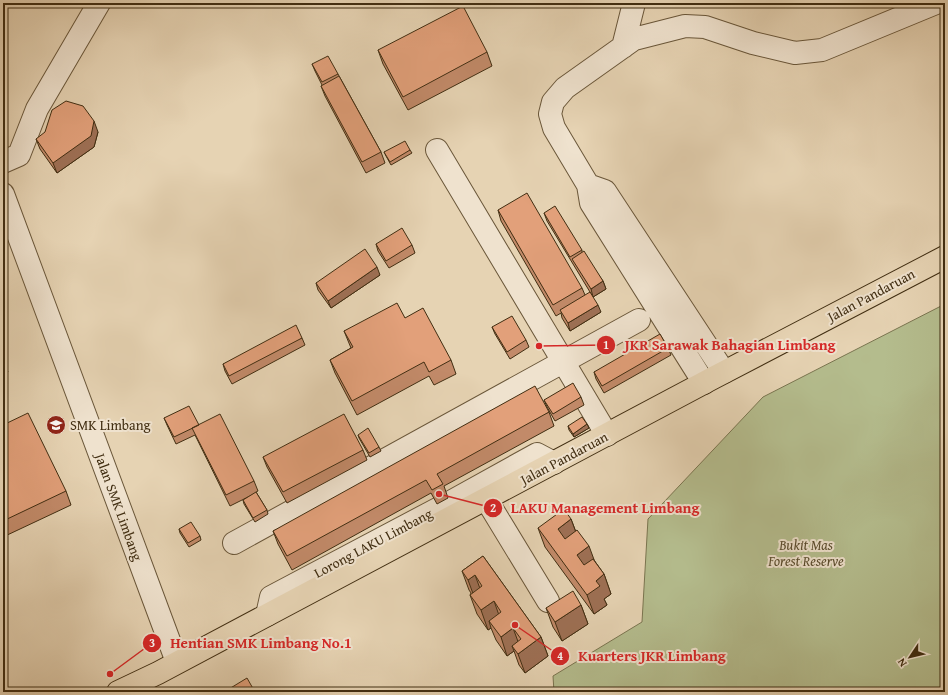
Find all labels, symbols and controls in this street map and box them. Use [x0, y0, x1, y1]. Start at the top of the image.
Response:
street label: Jalan Pandaruan [822, 263, 918, 327]
callout: JKR Sarawak Bahagian Limbang [596, 331, 843, 358]
text: JKR Sarawak Bahagian Limbang [621, 334, 836, 355]
text: 1 [603, 336, 609, 353]
school or university icon: SMK Limbang [45, 414, 67, 436]
place label: SMK Limbang [70, 415, 151, 435]
street label: Jalan Pandaruan [515, 426, 611, 490]
street label: Jalan SMK Limbang [90, 449, 148, 564]
callout: LAKU Management Limbang [483, 494, 707, 521]
text: LAKU Management Limbang [511, 497, 699, 518]
text: 2 [490, 499, 496, 516]
street label: Lorong LAKU Limbang [310, 503, 436, 583]
park label: Bukit Mas Forest Reserve [767, 535, 844, 571]
callout: Hentian SMK Limbang No.1 [142, 629, 360, 656]
text: Hentian SMK Limbang No.1 [170, 632, 352, 653]
text: 3 [149, 634, 155, 651]
north arrow [890, 637, 930, 677]
callout: Kuarters JKR Limbang [550, 643, 734, 670]
text: Kuarters JKR Limbang [578, 645, 726, 666]
text: 4 [557, 647, 563, 664]
text: N [893, 655, 910, 670]

